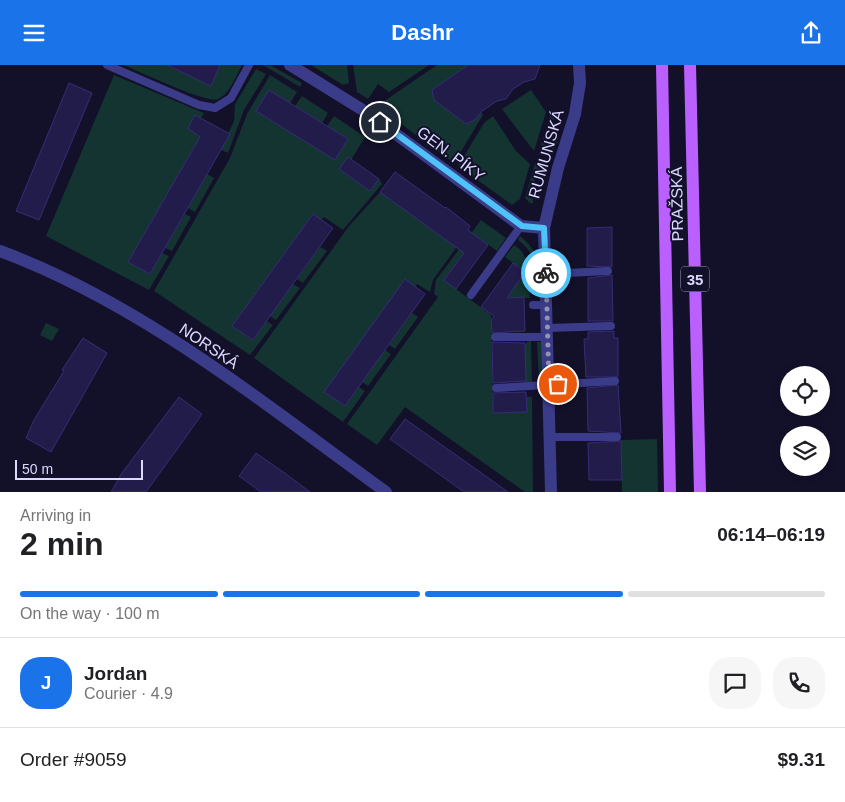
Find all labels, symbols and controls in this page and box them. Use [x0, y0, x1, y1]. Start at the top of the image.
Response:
icon: menu [20, 19, 48, 47]
icon: share [797, 19, 825, 47]
text: Dashr [391, 20, 454, 45]
pin [359, 101, 401, 143]
street label: RUMUNSKÁ [524, 107, 567, 200]
icon: home [366, 108, 394, 136]
street label: GEN. PÍKY [414, 122, 489, 185]
street label: PRAŽSKÁ [667, 166, 686, 242]
courier [521, 248, 571, 298]
icon: bike [532, 259, 560, 287]
road number: 35 [681, 267, 709, 291]
street label: NORSKÁ [176, 319, 243, 372]
pin [537, 363, 579, 405]
map controls [780, 366, 830, 476]
button: locate [780, 366, 830, 416]
icon: bag [544, 370, 572, 398]
button: layers [780, 426, 830, 476]
scale bar [15, 457, 142, 480]
text: 50 m [22, 461, 53, 477]
text: Arriving in [20, 507, 91, 524]
text: 06:14–06:19 [717, 524, 825, 545]
text: 2 min [20, 526, 104, 562]
text: On the way · 100 m [20, 605, 160, 622]
button: chat [709, 657, 761, 709]
button: phone [773, 657, 825, 709]
text: Jordan [84, 663, 147, 684]
text: J [41, 672, 51, 693]
text: Courier · 4.9 [84, 685, 173, 702]
text: Order #9059 [20, 749, 127, 770]
text: $9.31 [777, 749, 825, 770]

